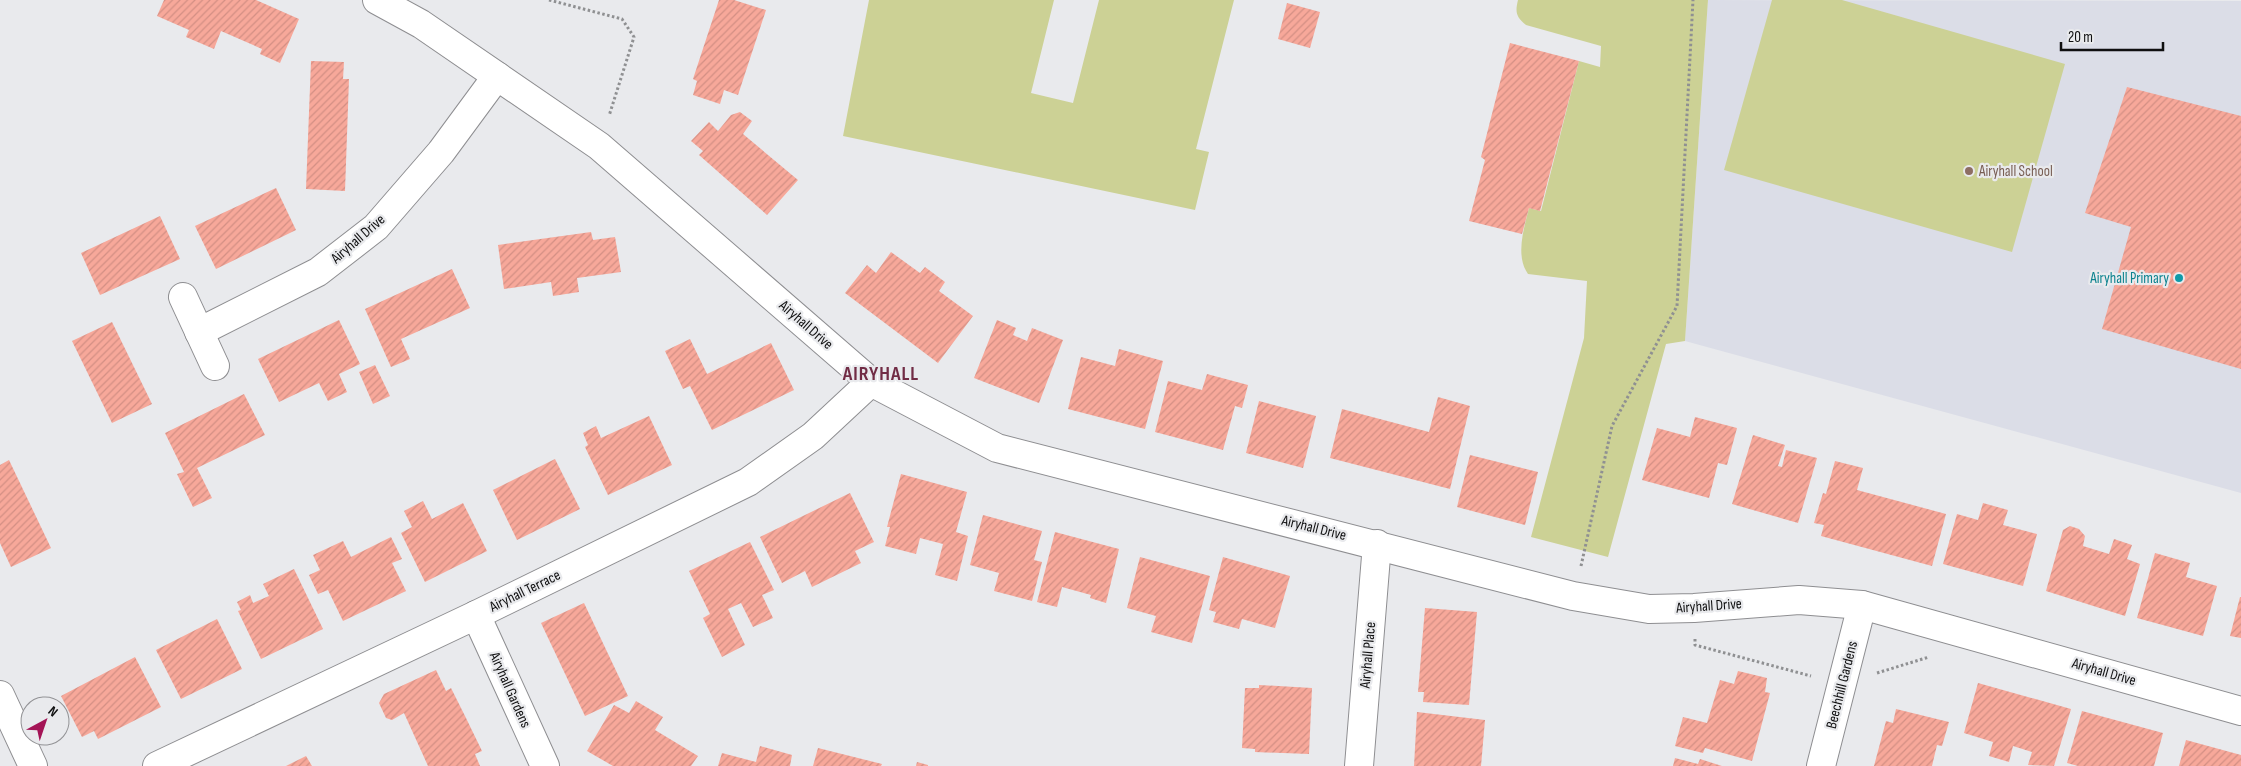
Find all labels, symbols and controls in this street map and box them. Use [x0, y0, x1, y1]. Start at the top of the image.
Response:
scale bar [2061, 20, 2164, 52]
text: 20 m [2068, 28, 2093, 47]
place label: Airyhall School [1978, 162, 2053, 181]
marker: Airyhall School [1963, 165, 1975, 177]
street label: Airyhall Drive [326, 210, 389, 268]
place label: Airyhall Primary [2089, 269, 2169, 288]
marker: Airyhall Primary [2173, 272, 2185, 284]
street label: Airyhall Drive [774, 296, 837, 354]
district label: AIRYHALL [842, 362, 919, 386]
street label: Airyhall Drive [1279, 511, 1348, 545]
street label: Airyhall Terrace [485, 566, 564, 617]
street label: Airyhall Drive [1675, 594, 1742, 618]
street label: Airyhall Place [1356, 621, 1380, 690]
street label: Beechhill Gardens [1822, 639, 1862, 731]
street label: Airyhall Gardens [484, 648, 535, 731]
street label: Airyhall Drive [2069, 654, 2138, 690]
north arrow [20, 696, 70, 746]
text: N [45, 703, 61, 720]

